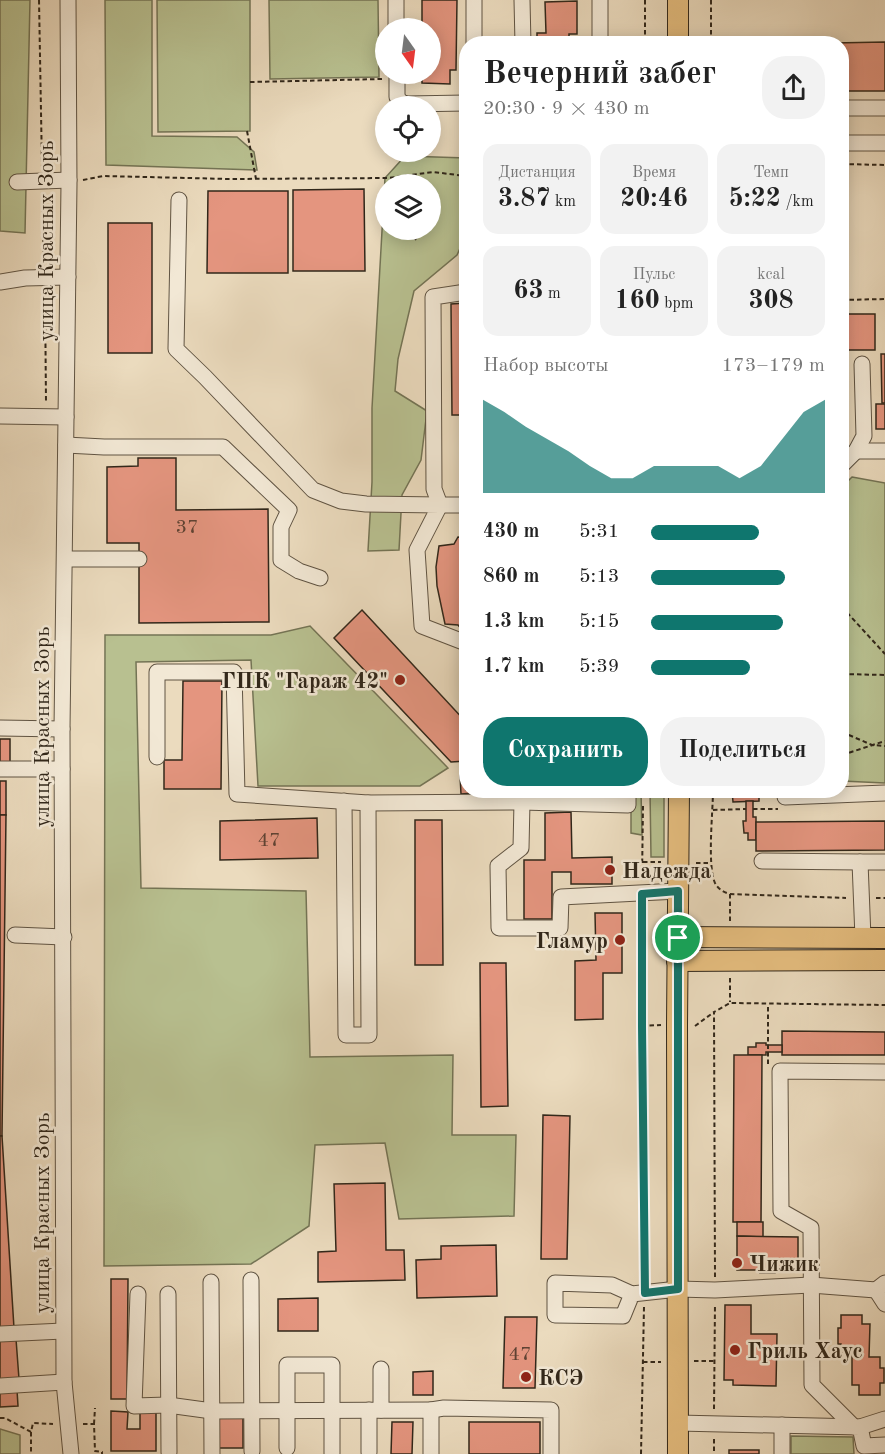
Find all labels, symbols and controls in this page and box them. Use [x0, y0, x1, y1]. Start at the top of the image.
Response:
north arrow [375, 18, 441, 84]
map controls [375, 18, 441, 240]
button: share [762, 56, 825, 119]
text: Вечерний забег [483, 58, 716, 91]
button: locate [375, 96, 441, 162]
text: 20:30 · 9 × 430 m [483, 99, 650, 119]
street label: улица Красных Зорь [36, 141, 58, 341]
text: Дистанция [498, 165, 576, 181]
text: Время [632, 165, 676, 181]
text: Темп [753, 165, 789, 181]
button: layers [375, 174, 441, 240]
text: 3.87 [498, 186, 551, 212]
text: 20:46 [620, 186, 688, 212]
text: 5:22 [728, 186, 781, 212]
text: km [551, 194, 576, 210]
text: /km [781, 194, 814, 210]
text: Пульс [633, 267, 675, 283]
text: kcal [757, 267, 785, 283]
text: 63 [513, 278, 543, 304]
text: m [543, 286, 561, 302]
text: 160 [615, 288, 660, 314]
text: 308 [748, 288, 794, 314]
text: bpm [660, 296, 693, 312]
text: Набор высоты [483, 356, 609, 376]
text: 173–179 m [722, 356, 825, 376]
house number: 37 [175, 518, 199, 538]
text: 430 m [483, 522, 539, 542]
text: 5:31 [579, 522, 619, 542]
text: 860 m [483, 567, 539, 587]
text: 5:13 [579, 567, 619, 587]
text: 1.3 km [483, 612, 545, 632]
text: 5:15 [579, 612, 619, 632]
street label: улица Красных Зорь [32, 627, 54, 827]
text: 1.7 km [483, 657, 545, 677]
text: 5:39 [579, 657, 619, 677]
place label: ГПК "Гараж 42" [221, 671, 388, 693]
marker: ГПК "Гараж 42" [393, 673, 407, 687]
button: Сохранить [483, 717, 648, 786]
button: Поделиться [660, 717, 825, 786]
house number: 47 [257, 831, 281, 851]
place label: Надежда [622, 861, 712, 883]
marker: Надежда [603, 863, 617, 877]
pin [652, 912, 703, 963]
icon: arrive [661, 921, 694, 954]
place label: Гламур [536, 931, 608, 953]
marker: Гламур [613, 933, 627, 947]
street label: улица Красных Зорь [32, 1113, 54, 1313]
place label: Чижик [749, 1254, 819, 1276]
marker: Чижик [730, 1256, 744, 1270]
place label: Гриль Хаус [747, 1341, 863, 1363]
marker: Гриль Хаус [728, 1343, 742, 1357]
house number: 47 [508, 1345, 532, 1365]
place label: КСЭ [538, 1368, 583, 1390]
marker: КСЭ [519, 1370, 533, 1384]

